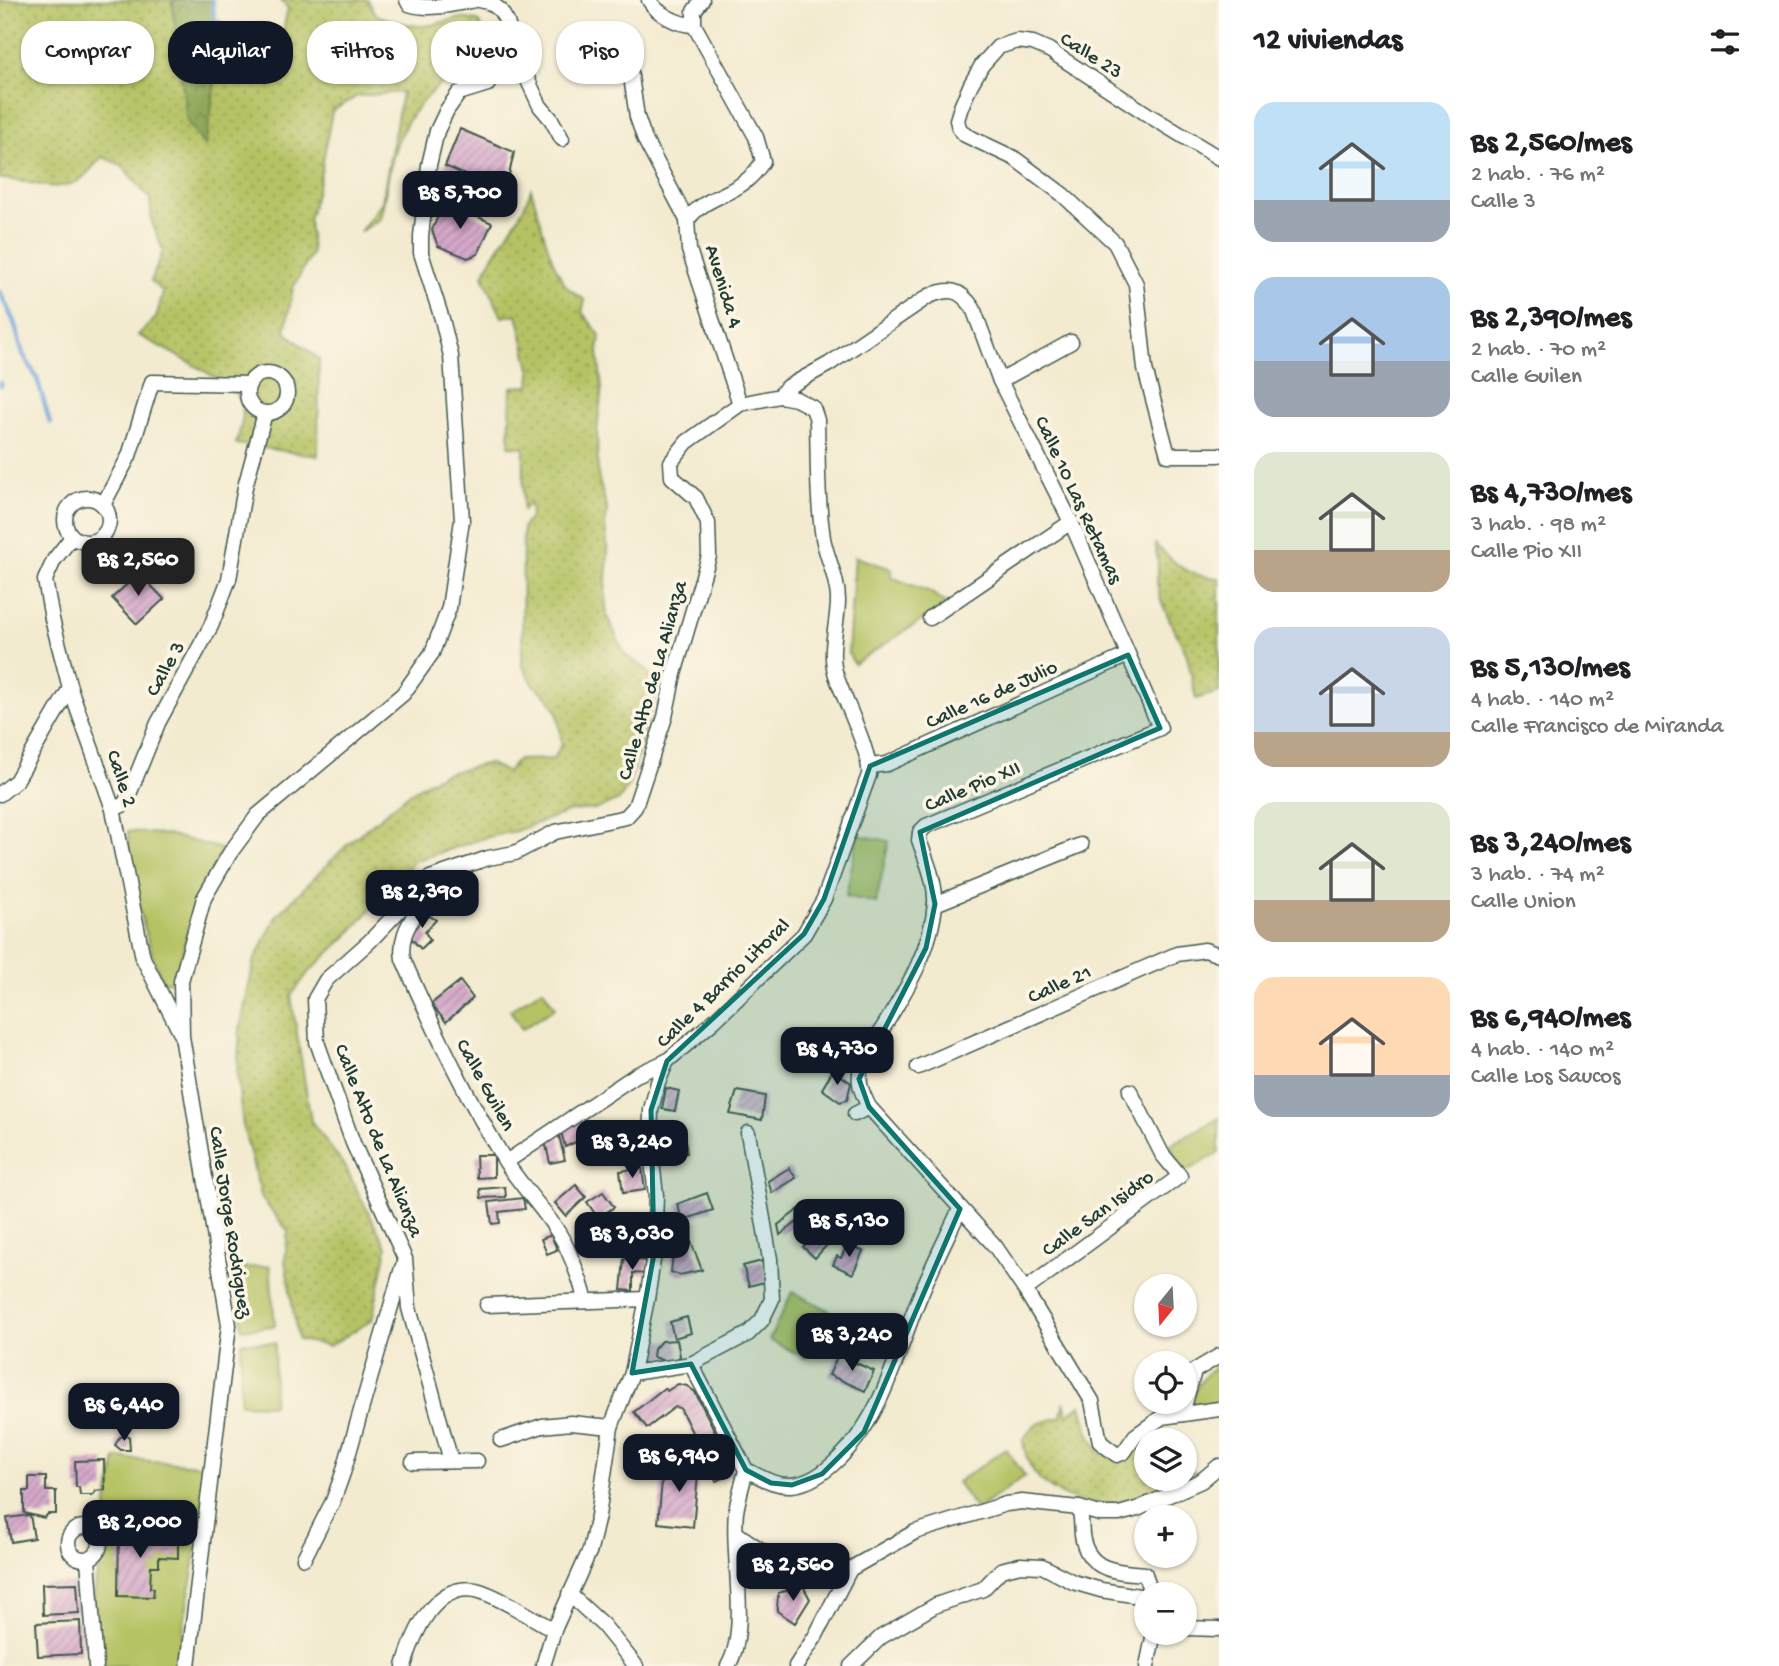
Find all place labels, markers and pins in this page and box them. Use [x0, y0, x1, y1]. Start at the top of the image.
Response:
pin: Bs 5,700 [388, 172, 532, 231]
pin: Bs 2,560 [66, 538, 210, 598]
pin: Bs 2,390 [350, 870, 494, 930]
pin: Bs 4,730 [765, 1028, 909, 1087]
pin: Bs 3,240 [560, 1120, 704, 1180]
pin: Bs 5,130 [777, 1200, 921, 1259]
pin: Bs 3,030 [560, 1212, 704, 1272]
pin: Bs 3,240 [780, 1314, 924, 1373]
pin: Bs 6,440 [52, 1384, 196, 1443]
pin: Bs 6,940 [607, 1434, 751, 1494]
pin: Bs 2,000 [68, 1500, 212, 1560]
pin: Bs 2,560 [721, 1544, 865, 1603]

